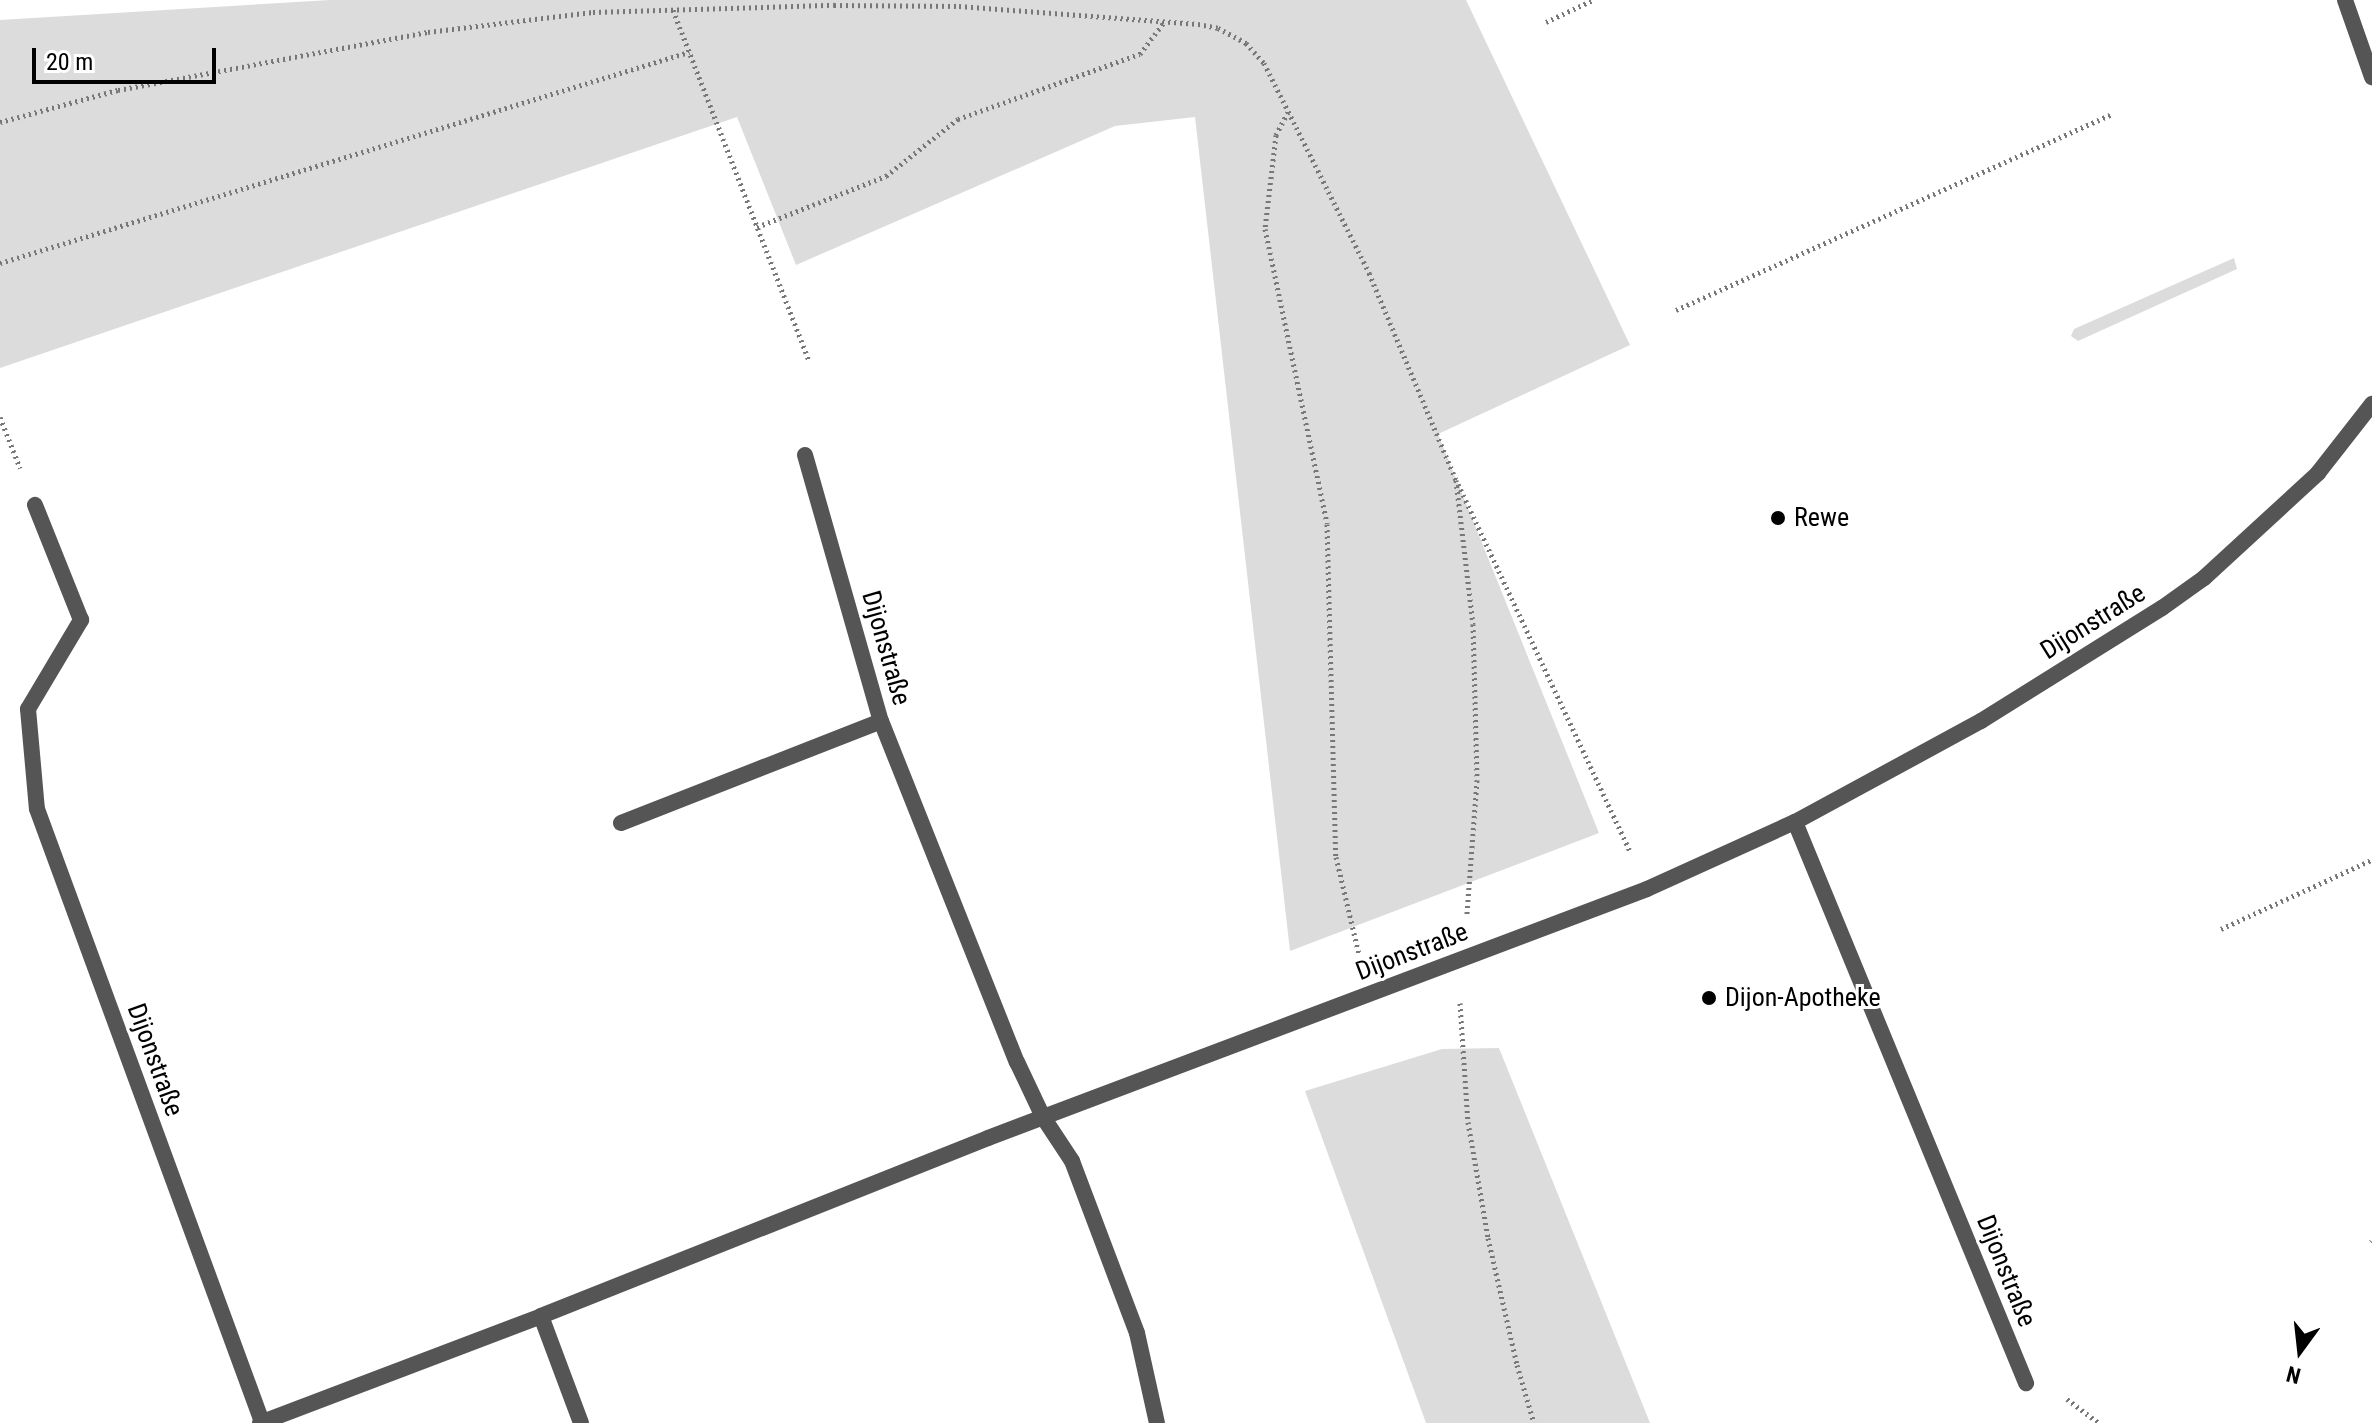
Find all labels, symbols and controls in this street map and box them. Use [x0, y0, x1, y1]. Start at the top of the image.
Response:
scale bar [36, 32, 220, 82]
text: 20 m [46, 48, 93, 76]
place label: Rewe [1794, 502, 1849, 534]
marker: Rewe [1769, 509, 1787, 527]
street label: Dijonstraße [2035, 578, 2151, 666]
street label: Dijonstraße [855, 587, 917, 709]
street label: Dijonstraße [1352, 916, 1472, 988]
place label: Dijon-Apotheke [1725, 982, 1881, 1014]
marker: Dijon-Apotheke [1700, 989, 1718, 1007]
street label: Dijonstraße [120, 999, 190, 1121]
street label: Dijonstraße [1970, 1211, 2042, 1331]
north arrow [2260, 1311, 2340, 1391]
text: N [2284, 1361, 2303, 1388]

